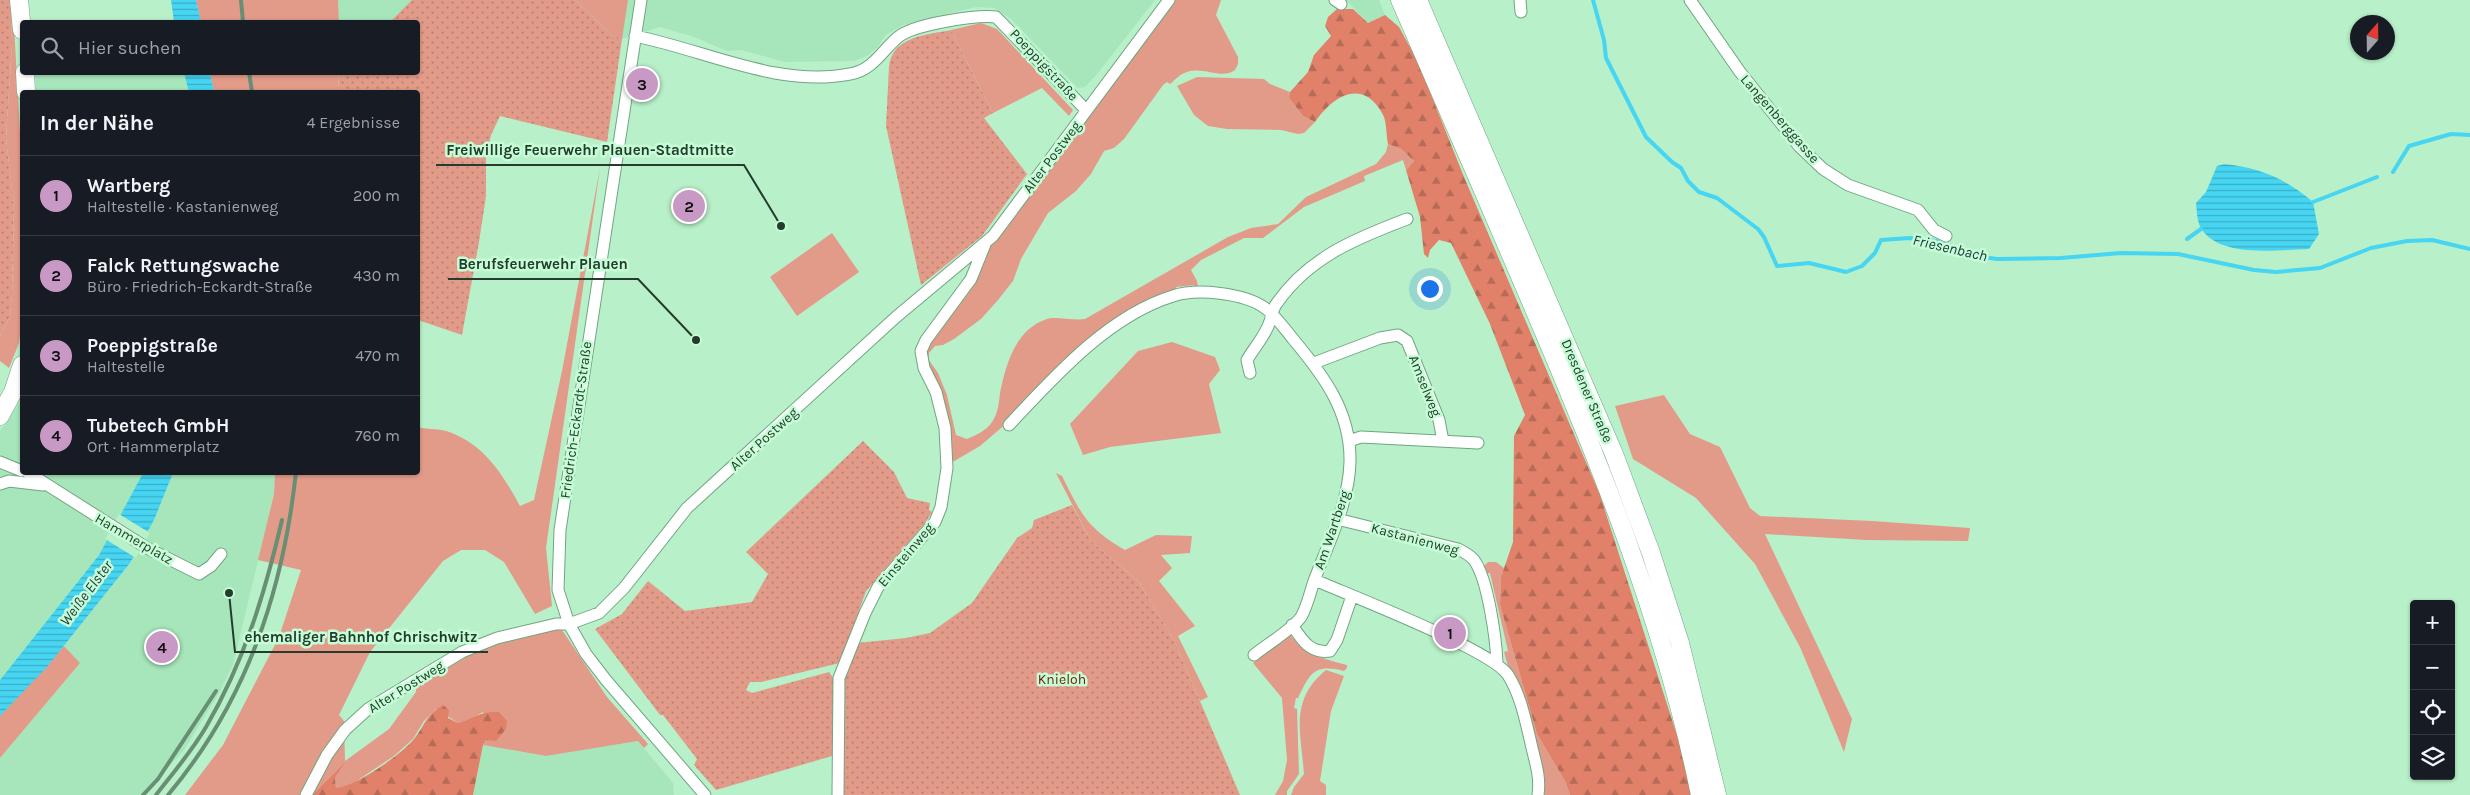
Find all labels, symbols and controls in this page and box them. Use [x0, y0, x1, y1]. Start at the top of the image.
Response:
north arrow [2350, 15, 2395, 60]
search box [20, 20, 420, 75]
street label: Poeppigstraße [1006, 25, 1082, 105]
icon: search [38, 34, 66, 62]
text: Hier suchen [78, 37, 181, 59]
pin: 3 [626, 65, 658, 103]
street label: Langenberggasse [1737, 71, 1823, 167]
text: In der Nähe [40, 111, 154, 135]
text: 4 Ergebnisse [307, 113, 400, 132]
street label: Alter Postweg [1019, 117, 1085, 196]
callout: Freiwillige Feuerwehr Plauen-Stadtmitte [436, 135, 744, 165]
text: Freiwillige Feuerwehr Plauen-Stadtmitte [446, 141, 734, 159]
text: Wartberg [87, 175, 170, 197]
text: 1 [53, 186, 59, 205]
text: 200 m [353, 186, 400, 205]
pin: 2 [673, 187, 705, 225]
text: Haltestelle · Kastanienweg [87, 197, 278, 216]
water label: Friesenbach [1911, 231, 1989, 265]
callout: Berufsfeuerwehr Plauen [448, 249, 638, 279]
text: Falck Rettungswache [87, 255, 280, 277]
text: Berufsfeuerwehr Plauen [458, 255, 628, 273]
text: 2 [51, 266, 61, 285]
text: 430 m [353, 266, 400, 285]
your location [1417, 276, 1443, 302]
text: Büro · Friedrich-Eckardt-Straße [87, 277, 313, 296]
text: Poeppigstraße [87, 335, 218, 357]
street label: Dresdener Straße [1558, 337, 1616, 445]
street label: Friedrich-Eckardt-Straße [557, 340, 595, 500]
text: 3 [51, 346, 61, 365]
text: 470 m [355, 346, 400, 365]
street label: Amselweg [1405, 353, 1445, 419]
text: Haltestelle [87, 357, 165, 376]
street label: Alter Postweg [726, 404, 802, 474]
text: Tubetech GmbH [87, 415, 229, 437]
text: 4 [51, 426, 61, 445]
text: 760 m [355, 426, 400, 445]
text: Ort · Hammerplatz [87, 437, 219, 456]
street label: Am Wartberg [1310, 488, 1354, 572]
street label: Hammerplatz [92, 510, 176, 568]
street label: Kastanienweg [1369, 519, 1461, 559]
street label: Einsteinweg [874, 520, 938, 590]
water label: Weiße Elster [56, 556, 117, 629]
map controls [2410, 600, 2455, 780]
button: + [2410, 600, 2455, 645]
pin: 1 [1434, 614, 1466, 652]
callout: ehemaliger Bahnhof Chrischwitz [235, 622, 488, 652]
pin: 4 [146, 628, 178, 666]
text: ehemaliger Bahnhof Chrischwitz [245, 628, 477, 646]
button: − [2410, 645, 2455, 690]
street label: Alter Postweg [365, 657, 447, 717]
park label: Knieloh [1038, 671, 1086, 688]
button: locate [2410, 690, 2455, 735]
button: layers [2410, 735, 2455, 780]

